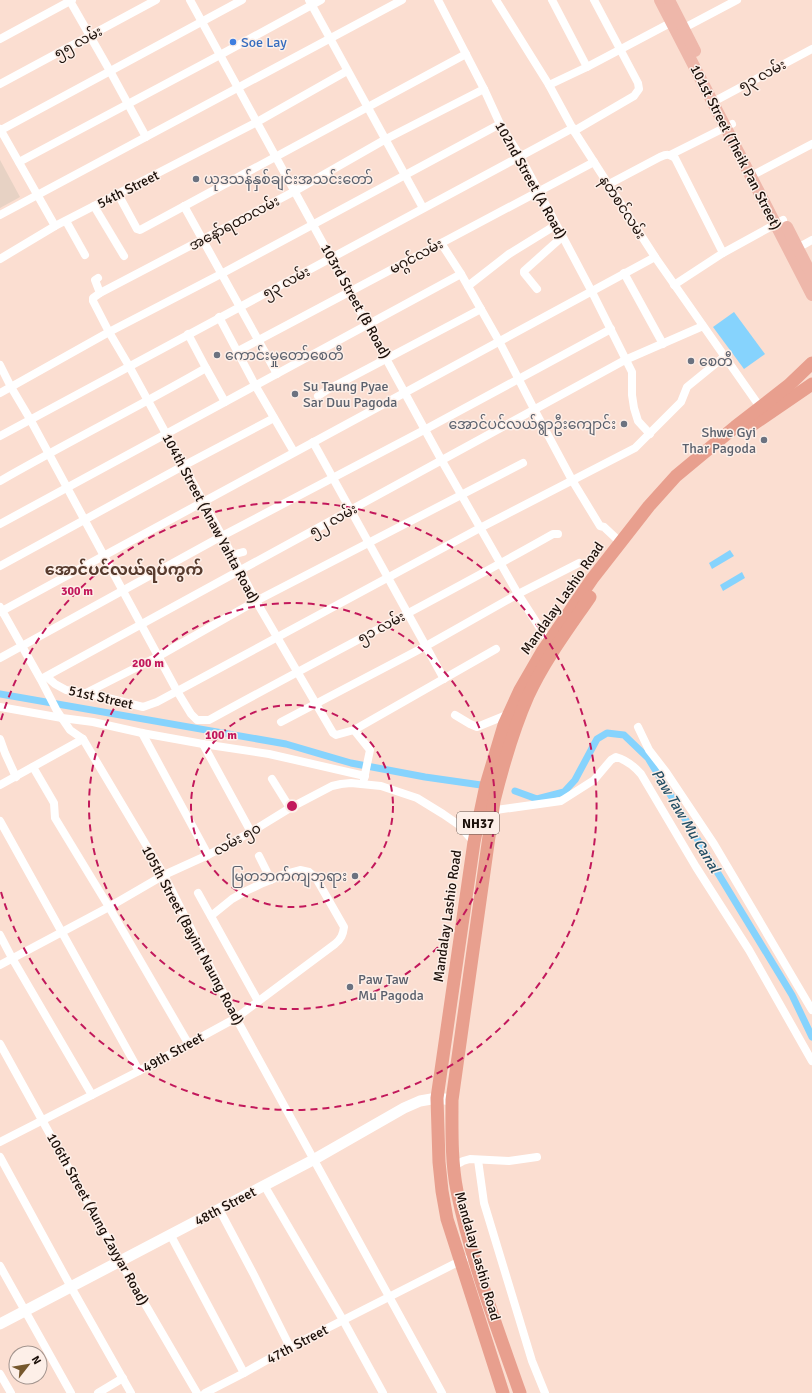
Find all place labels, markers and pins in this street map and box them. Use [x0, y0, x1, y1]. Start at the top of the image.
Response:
place label: Soe Lay [241, 34, 287, 51]
marker: Soe Lay [228, 37, 238, 47]
place label: ယုဒသန်နှစ်ချင်းအသင်းတော် [204, 169, 373, 191]
marker: ယုဒသန်နှစ်ချင်းအသင်းတော် [191, 174, 201, 184]
place label: ကောင်းမှုတော်စေတီ [225, 345, 344, 367]
marker: ကောင်းမှုတော်စေတီ [212, 350, 222, 360]
place label: စေတီ [699, 351, 733, 370]
marker: စေတီ [686, 356, 696, 366]
place label: Su Taung Pyae Sar Duu Pagoda [303, 378, 397, 411]
marker: Su Taung Pyae Sar Duu Pagoda [290, 389, 300, 399]
place label: အောင်ပင်လယ်ရွာဦးကျောင်း [448, 414, 616, 436]
marker: အောင်ပင်လယ်ရွာဦးကျောင်း [619, 419, 629, 429]
place label: Shwe Gyi Thar Pagoda [682, 424, 756, 457]
marker: Shwe Gyi Thar Pagoda [759, 435, 769, 445]
centre of rings [285, 799, 299, 813]
place label: မြတဘက်ကျဘုရား [231, 866, 347, 888]
marker: မြတဘက်ကျဘုရား [350, 871, 360, 881]
place label: Paw Taw Mu Pagoda [358, 971, 424, 1004]
marker: Paw Taw Mu Pagoda [345, 982, 355, 992]

